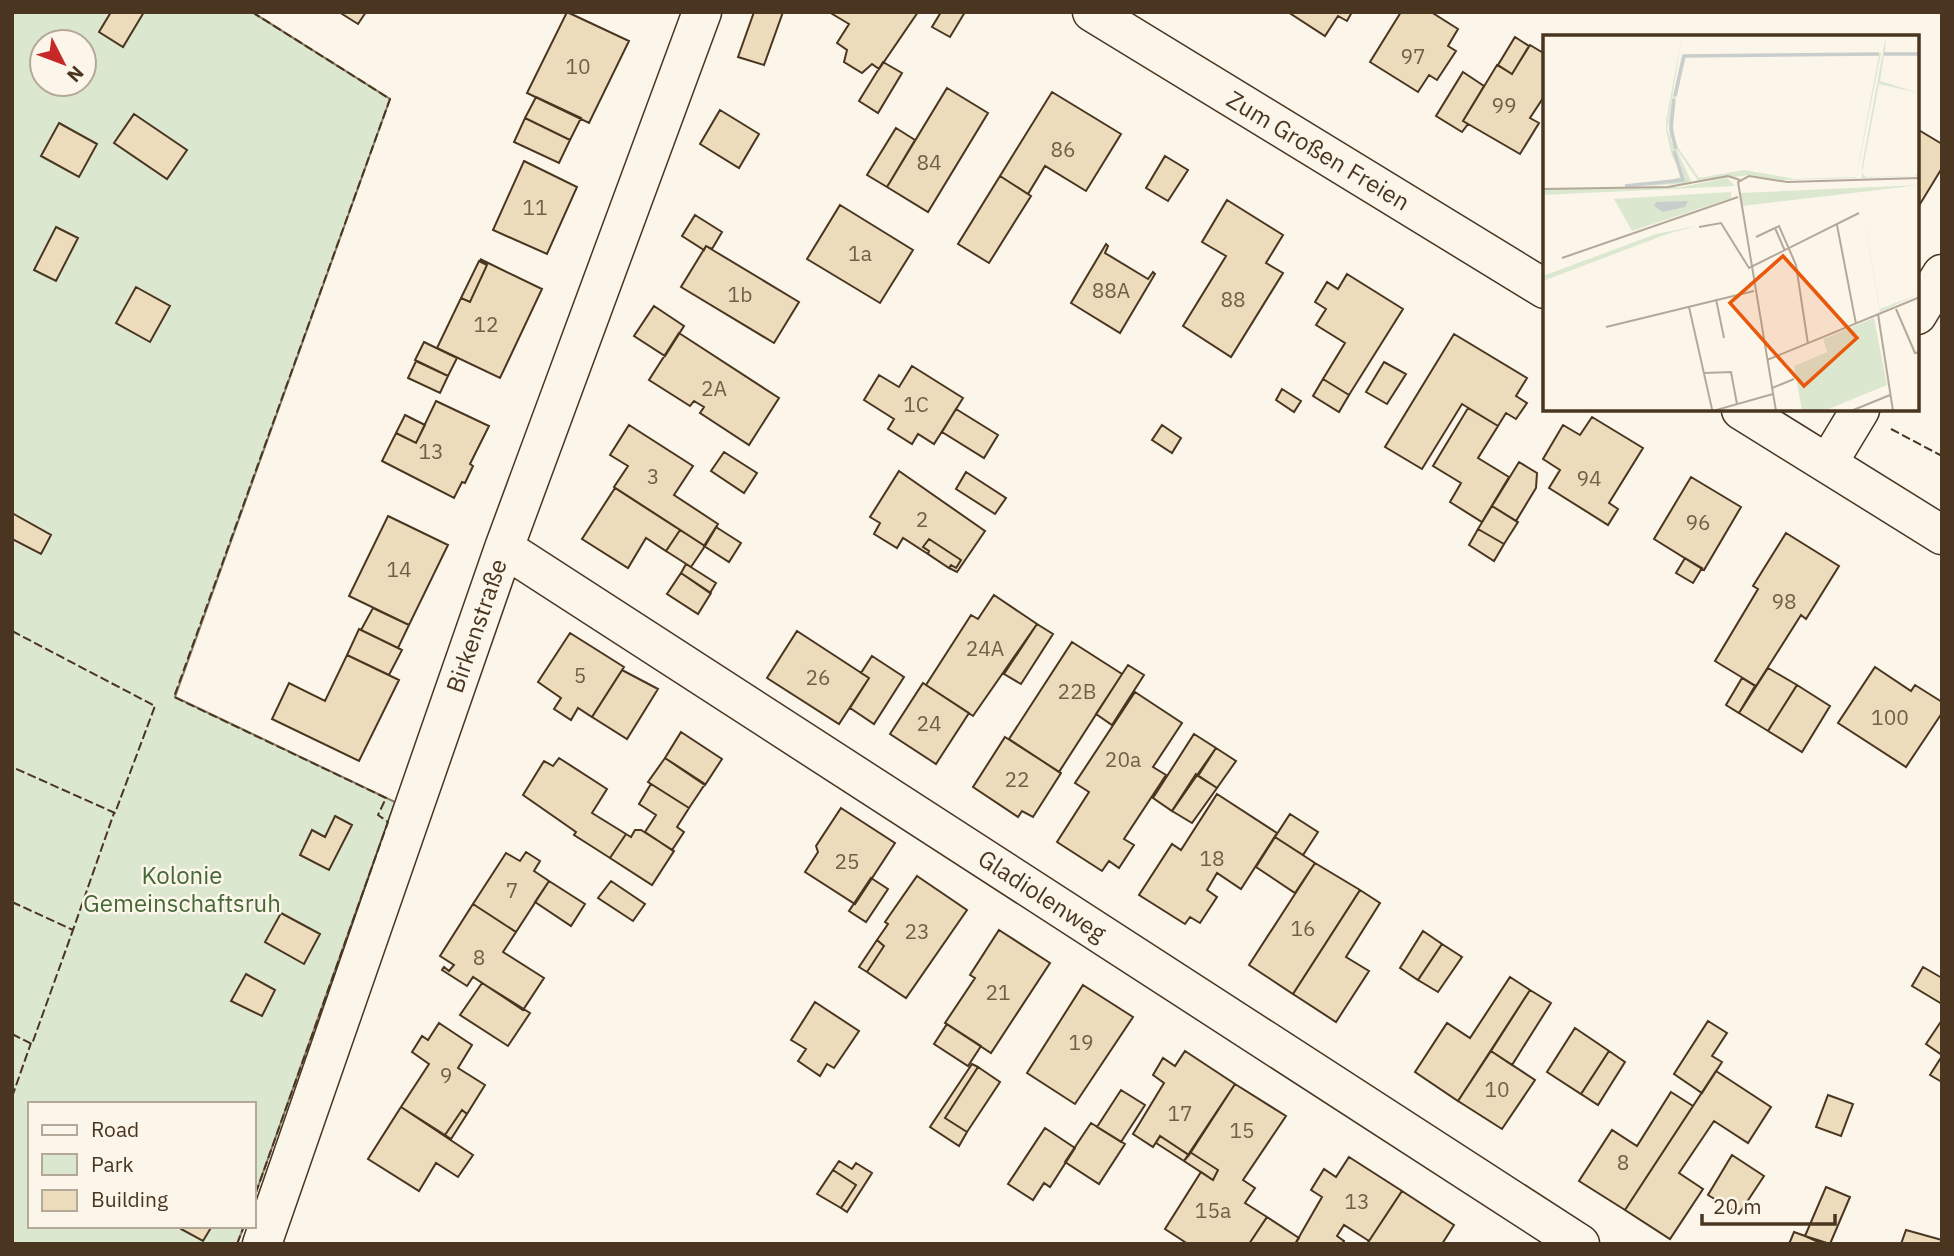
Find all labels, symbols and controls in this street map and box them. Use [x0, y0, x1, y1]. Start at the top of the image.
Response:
north arrow [28, 28, 98, 98]
inset map [1543, 35, 1919, 411]
house number: 97 [1400, 42, 1426, 70]
house number: 10 [565, 52, 591, 80]
text: N [62, 61, 89, 88]
street label: Zum Großen Freien [1221, 83, 1416, 217]
house number: 99 [1491, 91, 1517, 119]
house number: 86 [1050, 135, 1076, 163]
house number: 84 [916, 148, 942, 176]
house number: 11 [522, 193, 548, 221]
house number: 1a [848, 239, 872, 267]
house number: 88A [1092, 276, 1130, 304]
house number: 1b [728, 280, 752, 308]
house number: 88 [1220, 285, 1246, 313]
house number: 12 [473, 310, 499, 338]
house number: 2A [701, 374, 727, 402]
house number: 1C [903, 390, 929, 418]
house number: 13 [418, 437, 444, 465]
house number: 3 [647, 462, 659, 490]
house number: 94 [1576, 464, 1602, 492]
house number: 2 [916, 505, 928, 533]
house number: 96 [1685, 508, 1711, 536]
street label: Birkenstraße [438, 554, 514, 697]
house number: 14 [386, 555, 412, 583]
house number: 98 [1771, 587, 1797, 615]
house number: 24A [966, 634, 1004, 662]
house number: 5 [574, 661, 586, 689]
house number: 26 [805, 663, 831, 691]
house number: 22B [1058, 677, 1096, 705]
house number: 100 [1871, 703, 1909, 731]
house number: 24 [916, 709, 942, 737]
house number: 20a [1105, 745, 1141, 773]
house number: 22 [1004, 765, 1030, 793]
street label: Gladiolenweg [972, 842, 1113, 949]
house number: 18 [1199, 844, 1225, 872]
house number: 25 [834, 847, 860, 875]
park label: Kolonie Gemeinschaftsruh [83, 859, 281, 919]
house number: 7 [506, 876, 518, 904]
house number: 16 [1290, 914, 1316, 942]
house number: 23 [904, 917, 930, 945]
house number: 8 [473, 943, 485, 971]
house number: 21 [985, 978, 1011, 1006]
house number: 19 [1068, 1028, 1094, 1056]
house number: 9 [440, 1061, 452, 1089]
house number: 10 [1484, 1075, 1510, 1103]
house number: 17 [1167, 1099, 1193, 1127]
legend [28, 1102, 256, 1228]
text: Road [91, 1115, 139, 1143]
house number: 15 [1229, 1116, 1255, 1144]
house number: 8 [1617, 1148, 1629, 1176]
text: Park [91, 1150, 134, 1178]
scale bar [1702, 1182, 1835, 1226]
text: Building [91, 1185, 168, 1213]
house number: 13 [1344, 1187, 1370, 1215]
text: 20 m [1713, 1192, 1762, 1220]
house number: 15a [1195, 1196, 1231, 1224]

